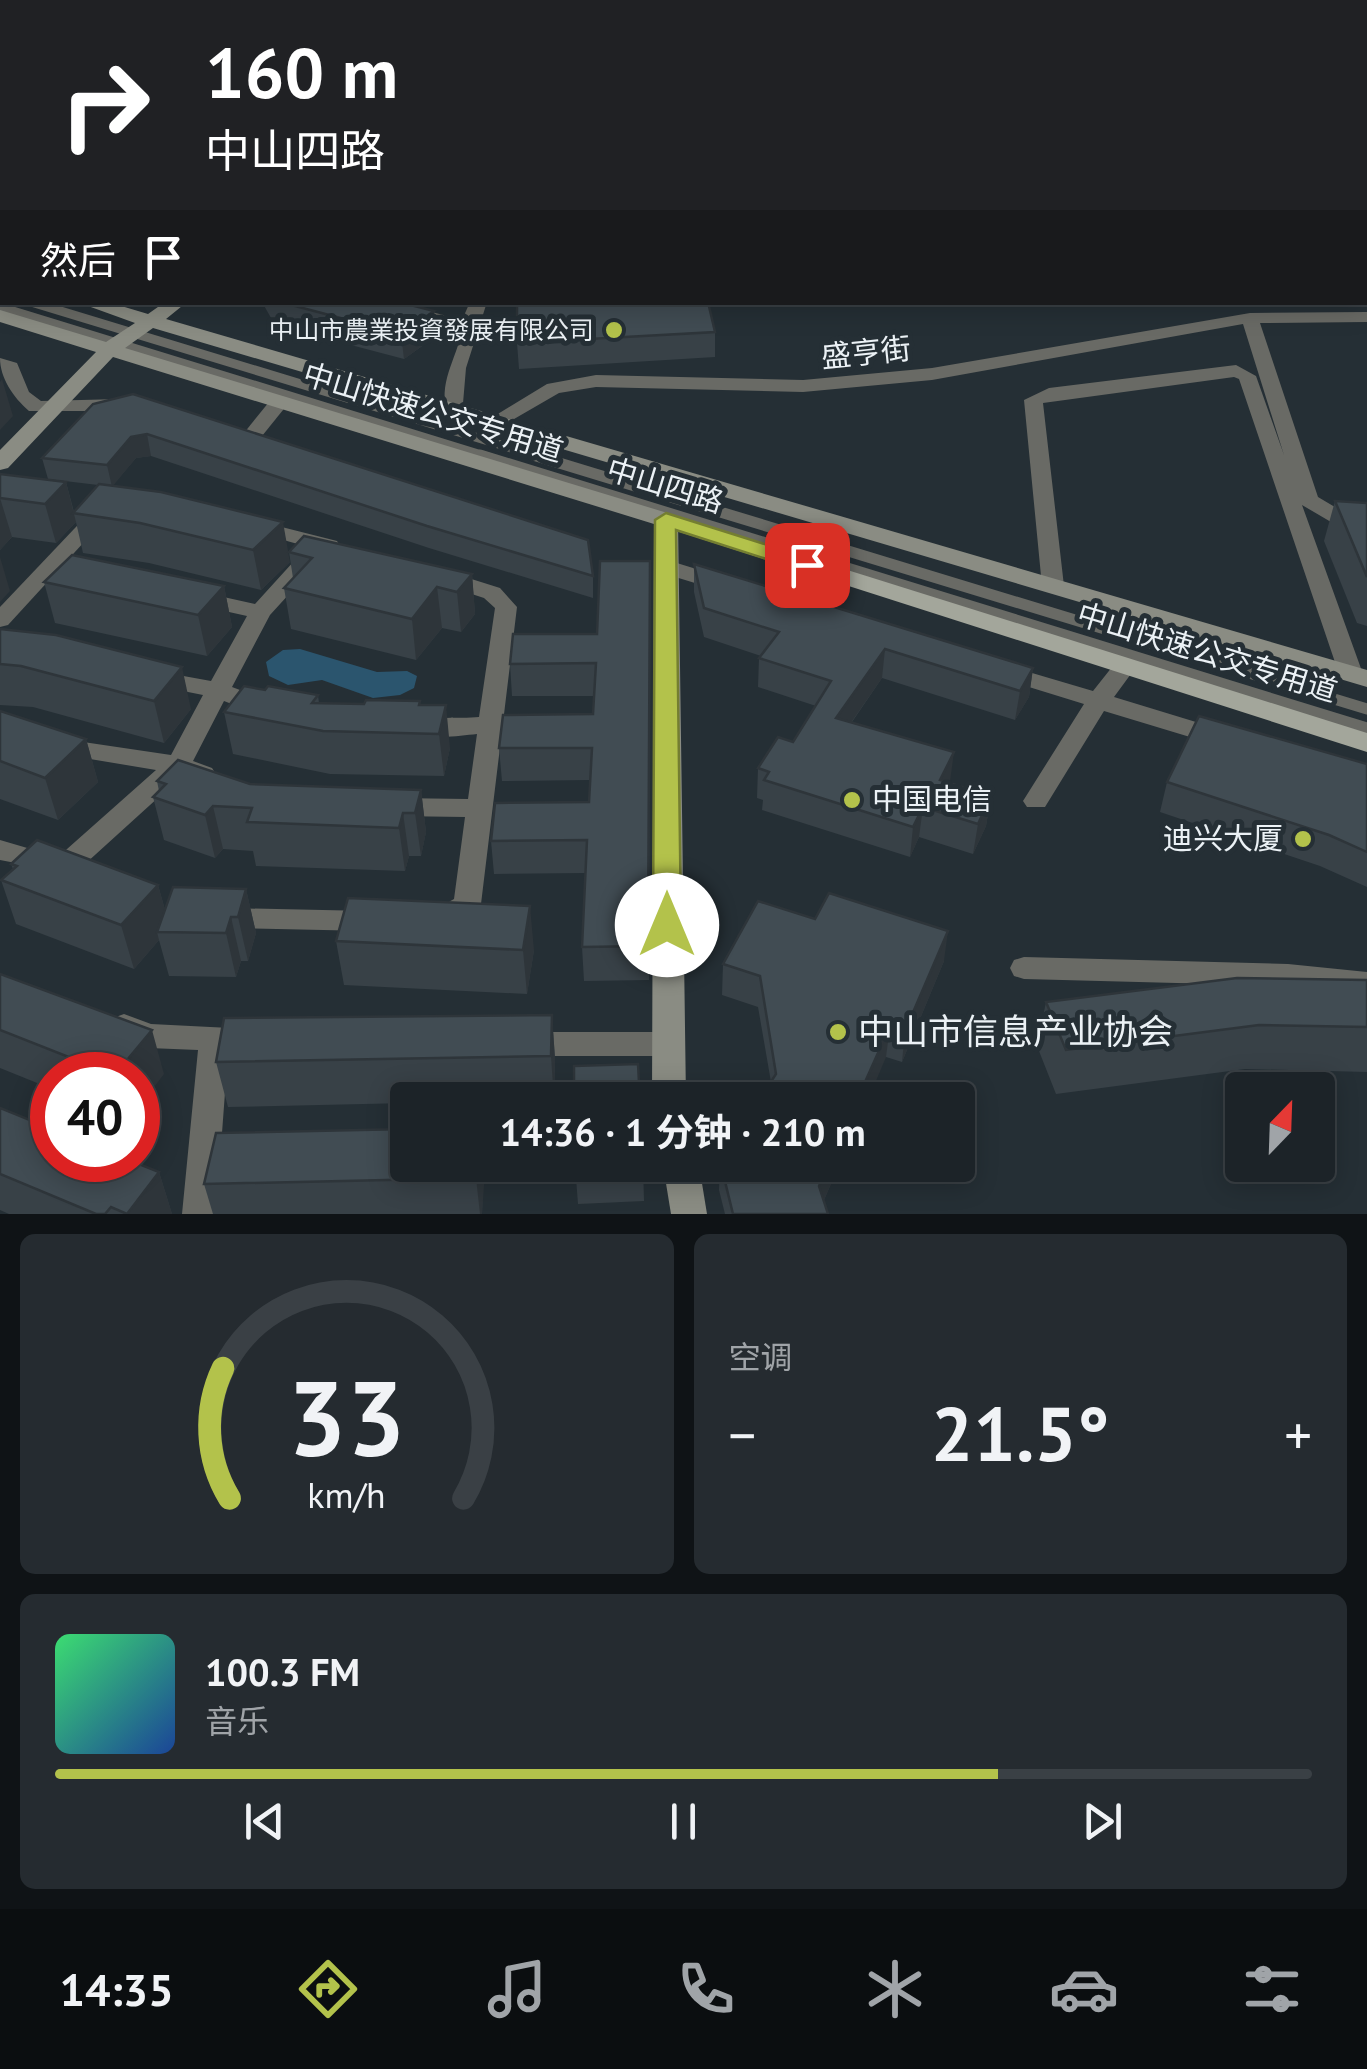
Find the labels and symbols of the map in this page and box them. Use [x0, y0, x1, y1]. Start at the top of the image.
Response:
place label: 中山市農業投資發展有限公司 [269, 314, 594, 346]
marker: 中山市農業投資發展有限公司 [603, 319, 625, 341]
street label: 盛亨街 [819, 327, 913, 376]
street label: 中山快速公交专用道 [299, 353, 568, 470]
street label: 中山四路 [602, 448, 729, 521]
pin [765, 523, 850, 608]
street label: 中山快速公交专用道 [1073, 593, 1342, 710]
place label: 中国电信 [872, 779, 992, 818]
marker: 中国电信 [841, 789, 863, 811]
place label: 迪兴大厦 [1163, 818, 1283, 857]
marker: 迪兴大厦 [1292, 828, 1314, 850]
position arrow [615, 873, 719, 977]
place label: 中山市信息产业协会 [858, 1008, 1173, 1054]
marker: 中山市信息产业协会 [827, 1021, 849, 1043]
speed limit sign: 40 [30, 1052, 160, 1182]
north arrow [1225, 1072, 1335, 1182]

